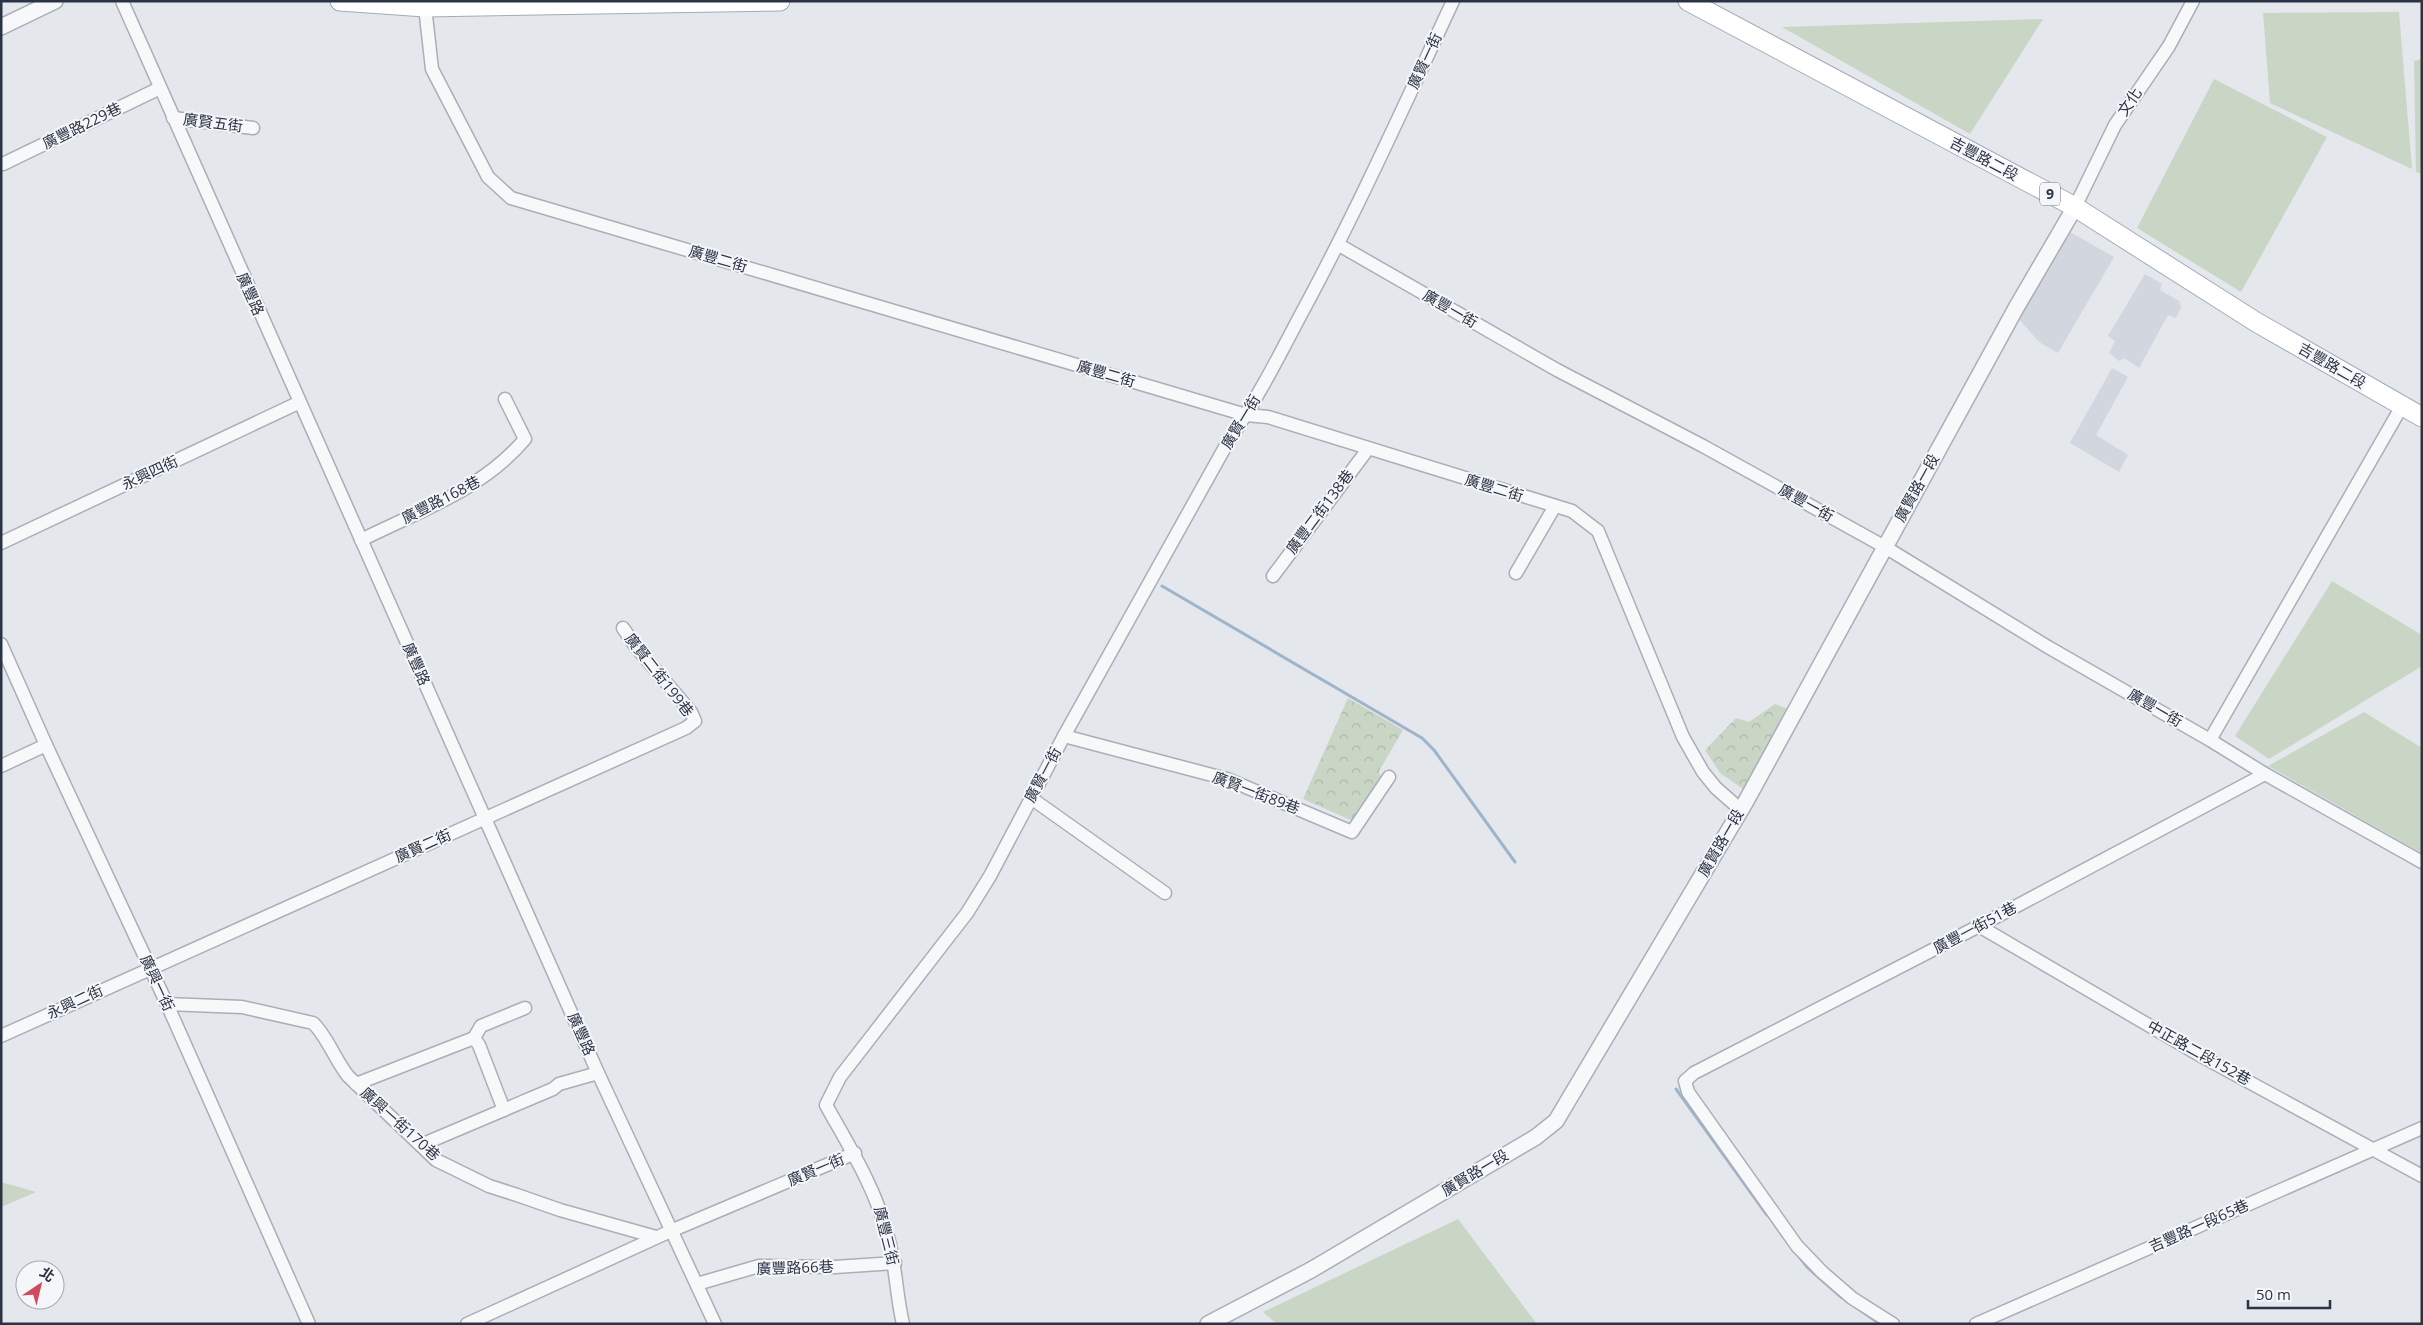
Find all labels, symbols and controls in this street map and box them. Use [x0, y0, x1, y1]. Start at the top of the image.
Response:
street label: 廣賢一街 [1402, 29, 1446, 92]
street label: 文化 [2112, 83, 2146, 119]
street label: 廣豐路229巷 [39, 97, 124, 153]
street label: 廣賢五街 [182, 108, 244, 136]
street label: 吉豐路二段 [1947, 132, 2022, 185]
road number: 9 [2040, 182, 2060, 205]
street label: 廣豐二街 [687, 240, 750, 276]
street label: 廣豐路 [233, 269, 269, 318]
street label: 廣豐一街 [1420, 284, 1481, 332]
street label: 吉豐路二段 [2295, 338, 2370, 393]
street label: 廣豐二街 [1075, 355, 1138, 391]
street label: 廣賢一街 [1216, 391, 1264, 452]
street label: 永興四街 [118, 450, 181, 494]
street label: 廣賢路一段 [1889, 450, 1943, 525]
street label: 廣豐二街138巷 [1281, 465, 1357, 558]
street label: 廣豐二街 [1463, 469, 1526, 505]
street label: 廣豐路168巷 [398, 471, 483, 527]
street label: 廣豐一街 [1775, 479, 1838, 525]
street label: 廣賢二街199巷 [621, 629, 699, 720]
street label: 廣豐路 [399, 639, 435, 688]
street label: 廣豐一街 [2125, 683, 2186, 731]
street label: 廣賢一街 [1019, 743, 1065, 806]
street label: 廣賢一街89巷 [1210, 766, 1303, 818]
street label: 廣賢路一段 [1693, 805, 1748, 880]
street label: 廣賢二街 [391, 824, 454, 866]
street label: 廣豐一街51巷 [1929, 897, 2020, 958]
street label: 廣興一街 [136, 951, 180, 1014]
street label: 永興二街 [43, 979, 106, 1023]
street label: 廣豐路 [564, 1009, 600, 1058]
street label: 中正路二段152巷 [2144, 1015, 2255, 1089]
street label: 廣興一街170巷 [357, 1082, 445, 1164]
street label: 廣賢路一段 [1437, 1144, 1512, 1200]
street label: 廣賢一街 [784, 1148, 847, 1190]
street label: 吉豐路一段65巷 [2146, 1194, 2252, 1256]
street label: 廣豐三街 [870, 1204, 904, 1267]
street label: 廣豐路66巷 [756, 1256, 834, 1278]
north arrow [15, 1260, 65, 1310]
text: 北 [37, 1262, 59, 1286]
scale bar [2248, 1278, 2330, 1310]
text: 50 m [2256, 1284, 2291, 1304]

